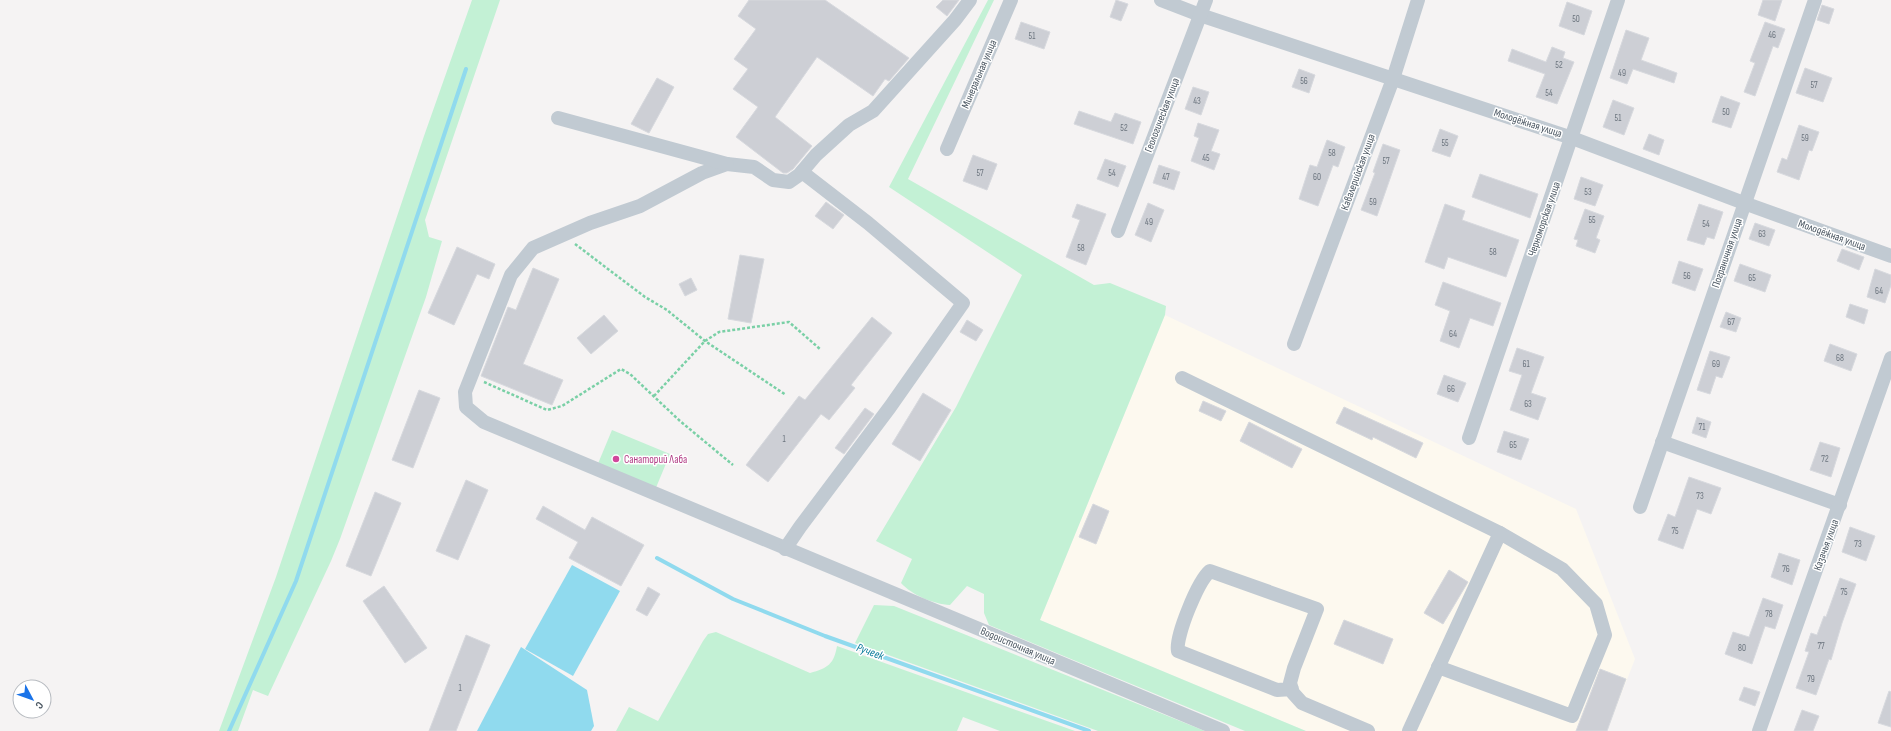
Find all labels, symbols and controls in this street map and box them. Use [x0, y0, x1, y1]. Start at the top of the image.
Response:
house number: 50 [1572, 14, 1580, 25]
house number: 46 [1768, 30, 1776, 41]
house number: 51 [1029, 31, 1036, 42]
street label: Минеральная улица [959, 38, 999, 110]
house number: 52 [1555, 60, 1563, 71]
house number: 49 [1618, 68, 1626, 79]
street label: Геологическая улица [1142, 76, 1182, 154]
house number: 56 [1300, 76, 1308, 87]
house number: 57 [1810, 80, 1818, 91]
house number: 54 [1545, 88, 1553, 99]
house number: 43 [1193, 96, 1201, 107]
street label: Молодёжная улица [1492, 106, 1564, 140]
house number: 50 [1722, 107, 1730, 118]
house number: 51 [1615, 113, 1622, 124]
house number: 52 [1120, 123, 1128, 134]
street label: Кавалерийская улица [1338, 132, 1378, 212]
house number: 59 [1801, 133, 1809, 144]
house number: 55 [1441, 138, 1449, 149]
house number: 58 [1328, 148, 1336, 159]
house number: 45 [1202, 153, 1210, 164]
house number: 57 [1382, 156, 1390, 167]
house number: 57 [976, 168, 984, 179]
house number: 54 [1108, 168, 1116, 179]
house number: 47 [1162, 172, 1170, 183]
house number: 60 [1313, 172, 1321, 183]
street label: Черноморская улица [1525, 180, 1563, 258]
house number: 53 [1584, 187, 1592, 198]
house number: 59 [1369, 197, 1377, 208]
house number: 55 [1588, 215, 1596, 226]
street label: Пограничная улица [1709, 216, 1745, 290]
house number: 49 [1145, 217, 1153, 228]
street label: Молодёжная улица [1797, 217, 1867, 253]
house number: 54 [1702, 219, 1710, 230]
house number: 63 [1758, 229, 1766, 240]
house number: 58 [1077, 243, 1085, 254]
house number: 58 [1489, 247, 1497, 258]
house number: 56 [1683, 271, 1691, 282]
house number: 65 [1748, 273, 1756, 284]
house number: 64 [1875, 286, 1883, 297]
house number: 67 [1727, 317, 1735, 328]
house number: 64 [1449, 329, 1457, 340]
house number: 68 [1836, 353, 1844, 364]
house number: 61 [1522, 359, 1530, 370]
house number: 69 [1712, 359, 1720, 370]
house number: 66 [1447, 384, 1455, 395]
house number: 63 [1524, 399, 1532, 410]
house number: 71 [1699, 422, 1706, 433]
house number: 1 [782, 434, 786, 445]
house number: 65 [1509, 440, 1517, 451]
place label: Санаторий Лаба [624, 453, 687, 466]
marker: Санаторий Лаба [611, 454, 621, 464]
house number: 72 [1821, 454, 1829, 465]
house number: 73 [1696, 491, 1704, 502]
street label: Казачья улица [1811, 518, 1841, 572]
house number: 75 [1671, 526, 1679, 537]
house number: 73 [1854, 539, 1862, 550]
house number: 76 [1782, 564, 1790, 575]
house number: 75 [1840, 587, 1848, 598]
house number: 78 [1765, 609, 1773, 620]
street label: Водоисточная улица [979, 624, 1057, 668]
water label: Ручеек [854, 640, 886, 664]
house number: 77 [1817, 641, 1825, 652]
house number: 80 [1738, 643, 1746, 654]
house number: 79 [1807, 674, 1815, 685]
north arrow [12, 679, 52, 719]
house number: 1 [458, 683, 462, 694]
text: С [32, 699, 46, 712]

